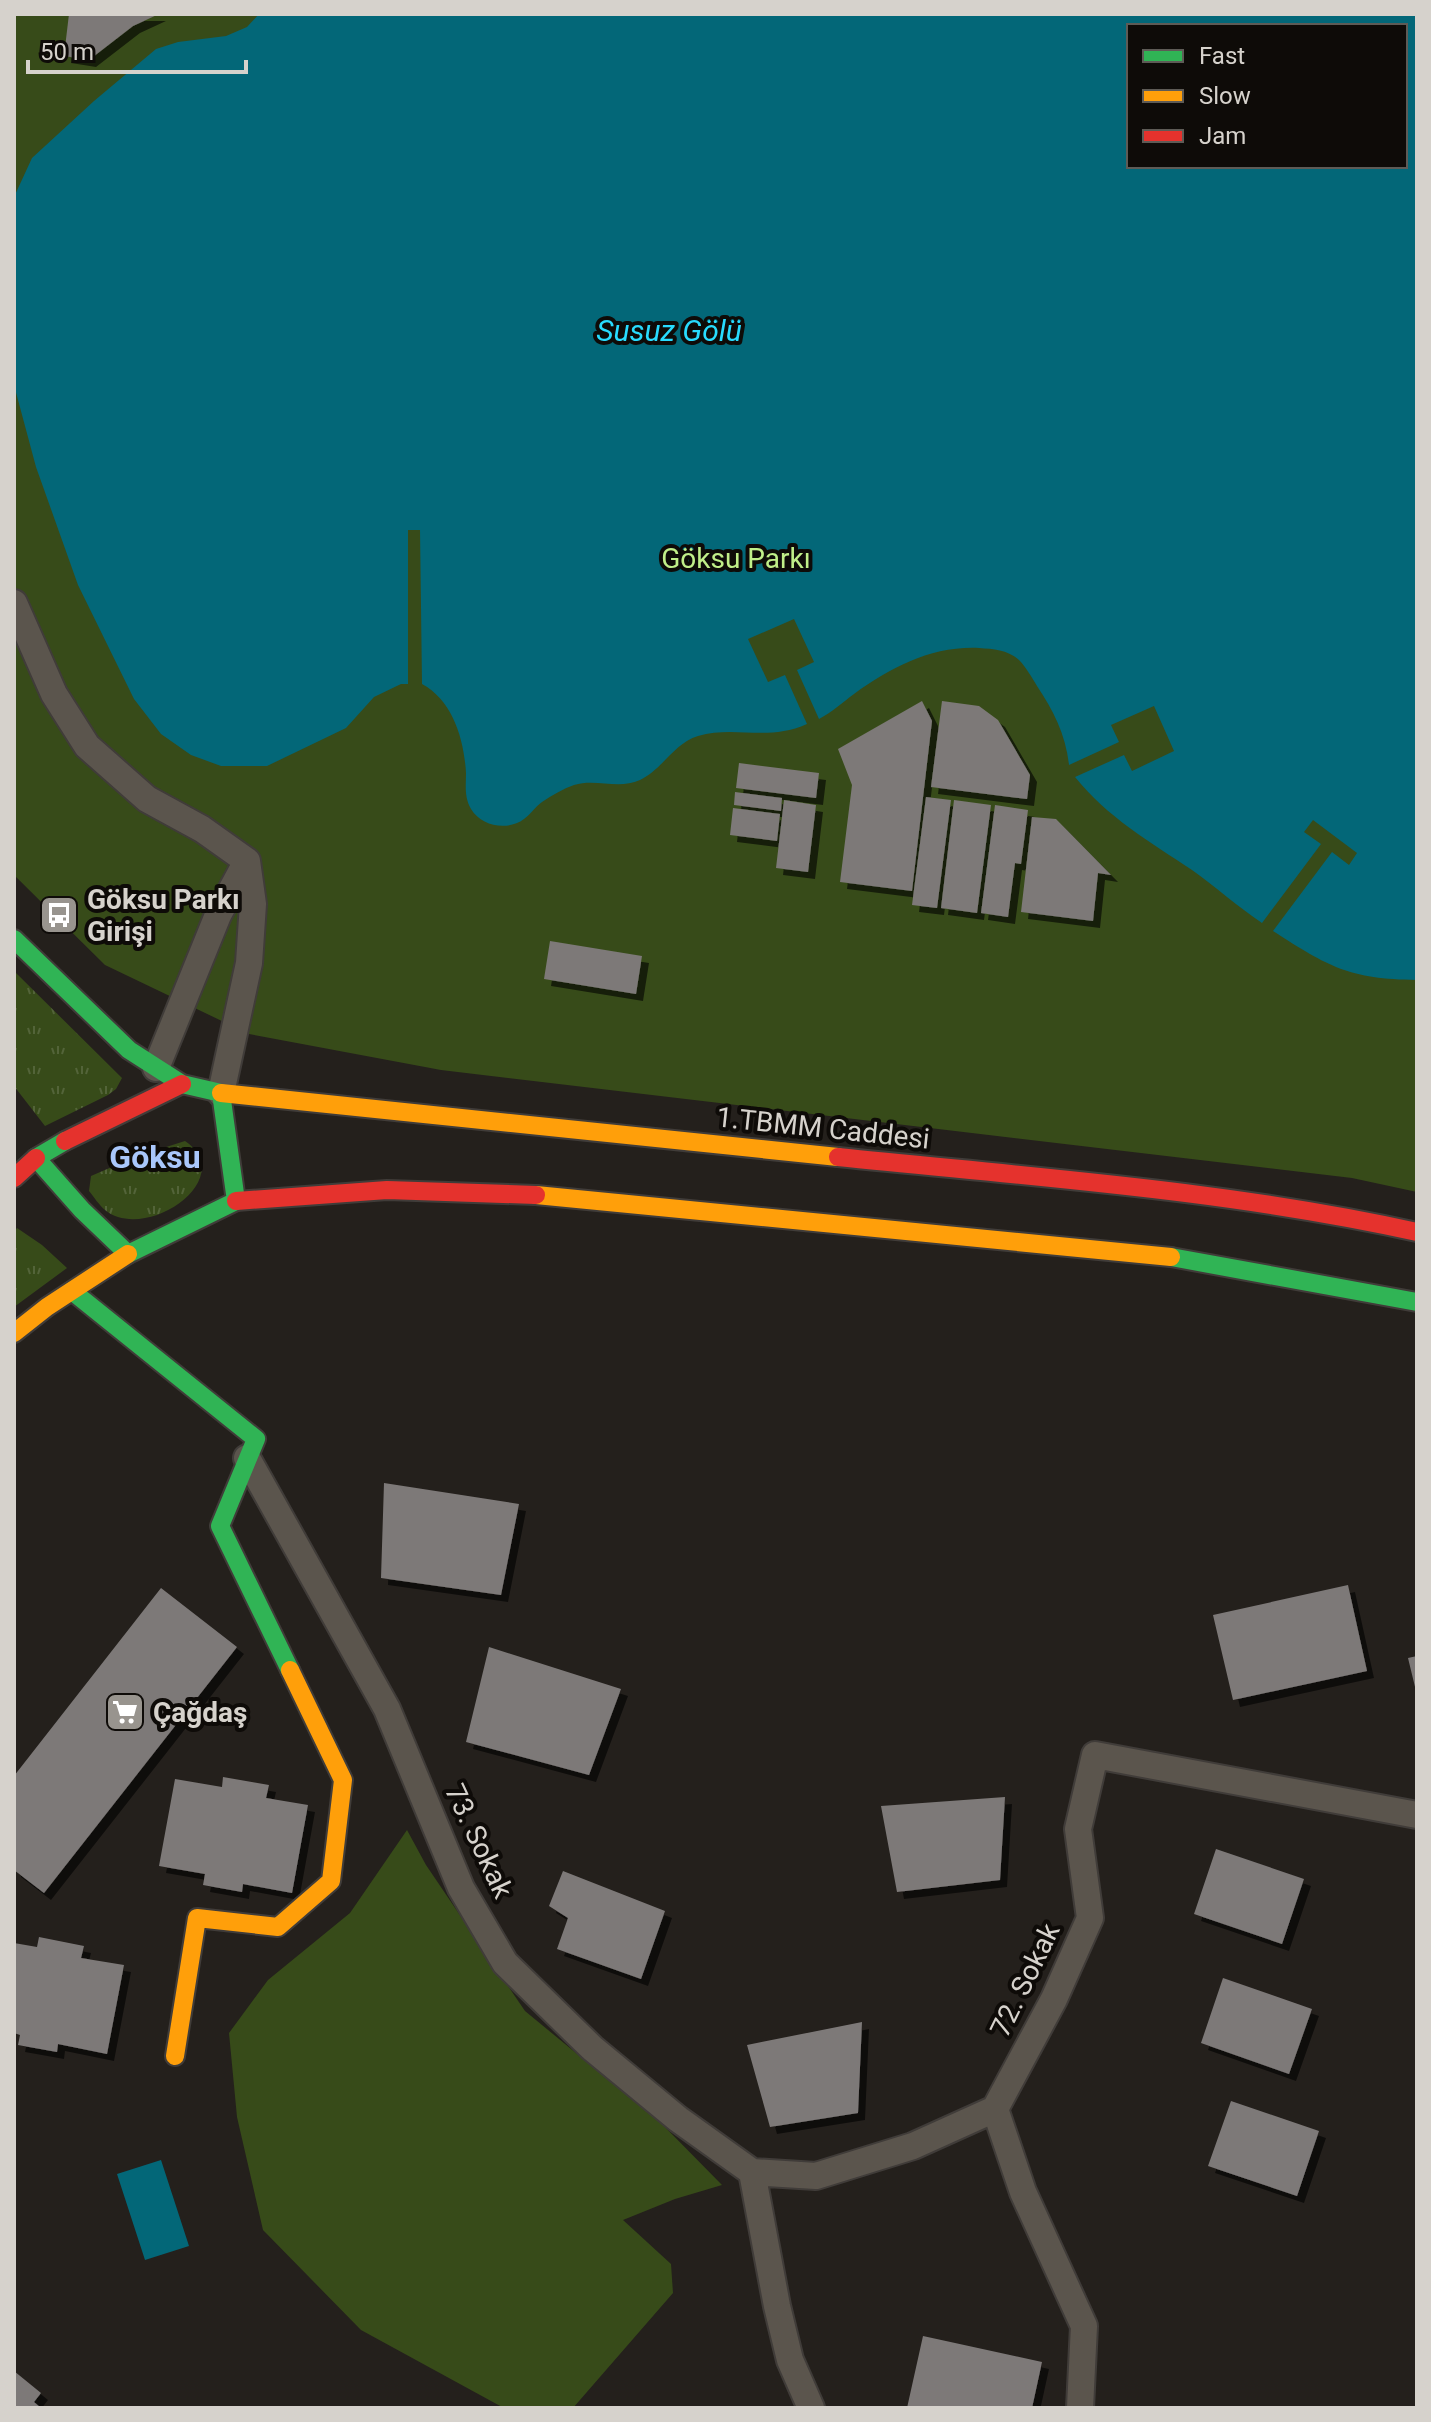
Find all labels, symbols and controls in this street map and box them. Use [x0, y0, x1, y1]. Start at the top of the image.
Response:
scale bar [28, 24, 246, 74]
legend [1127, 24, 1407, 168]
text: 50 m [40, 38, 94, 66]
text: Fast [1199, 42, 1245, 70]
text: Slow [1199, 82, 1251, 110]
text: Jam [1199, 122, 1246, 150]
water label: Susuz Gölü [596, 313, 742, 348]
park label: Göksu Parkı [661, 542, 811, 575]
place label: Göksu Parkı Girişi [87, 883, 240, 948]
bus stop icon: Göksu Parkı Girişi [38, 894, 80, 936]
street label: 1.TBMM Caddesi [715, 1100, 931, 1156]
district label: Göksu [109, 1138, 201, 1176]
supermarket icon: Çağdaş [104, 1691, 146, 1733]
place label: Çağdaş [153, 1696, 247, 1729]
street label: 73. Sokak [438, 1779, 520, 1904]
street label: 72. Sokak [983, 1917, 1067, 2042]

